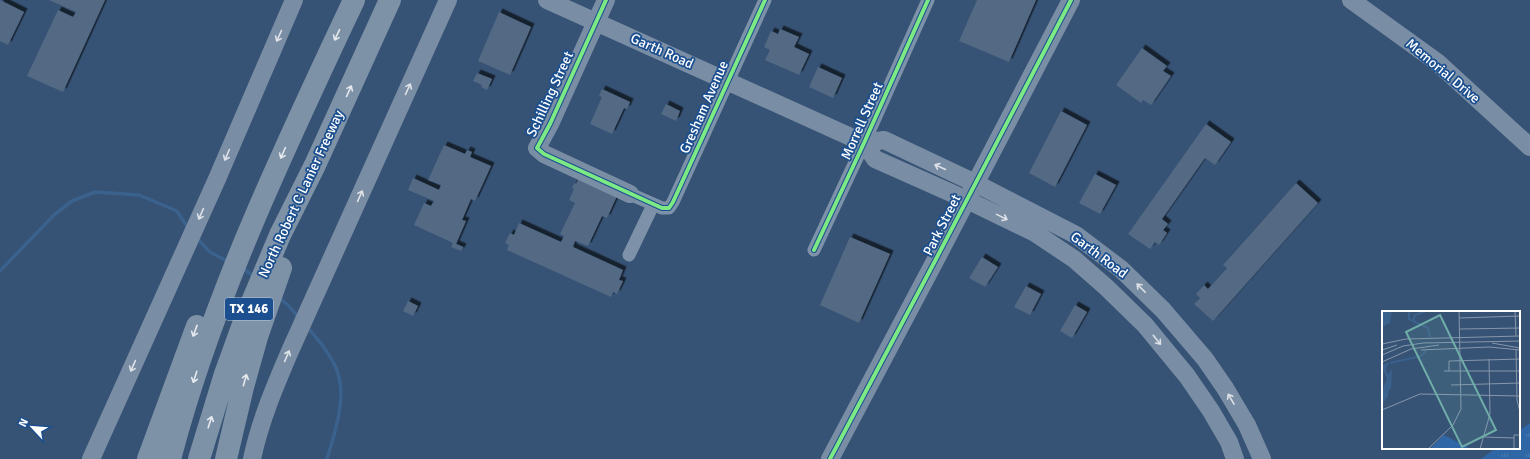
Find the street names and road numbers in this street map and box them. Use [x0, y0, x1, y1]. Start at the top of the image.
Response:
street label: Garth Road [628, 30, 696, 72]
street label: Memorial Drive [1402, 35, 1484, 107]
street label: Schilling Street [523, 49, 577, 139]
street label: Gresham Avenue [676, 58, 732, 156]
street label: Morrell Street [837, 79, 887, 162]
street label: North Robert C Lanier Freeway [255, 107, 348, 280]
street label: Park Street [919, 191, 965, 258]
street label: Garth Road [1067, 228, 1131, 282]
road number: TX 146 [225, 298, 273, 320]

